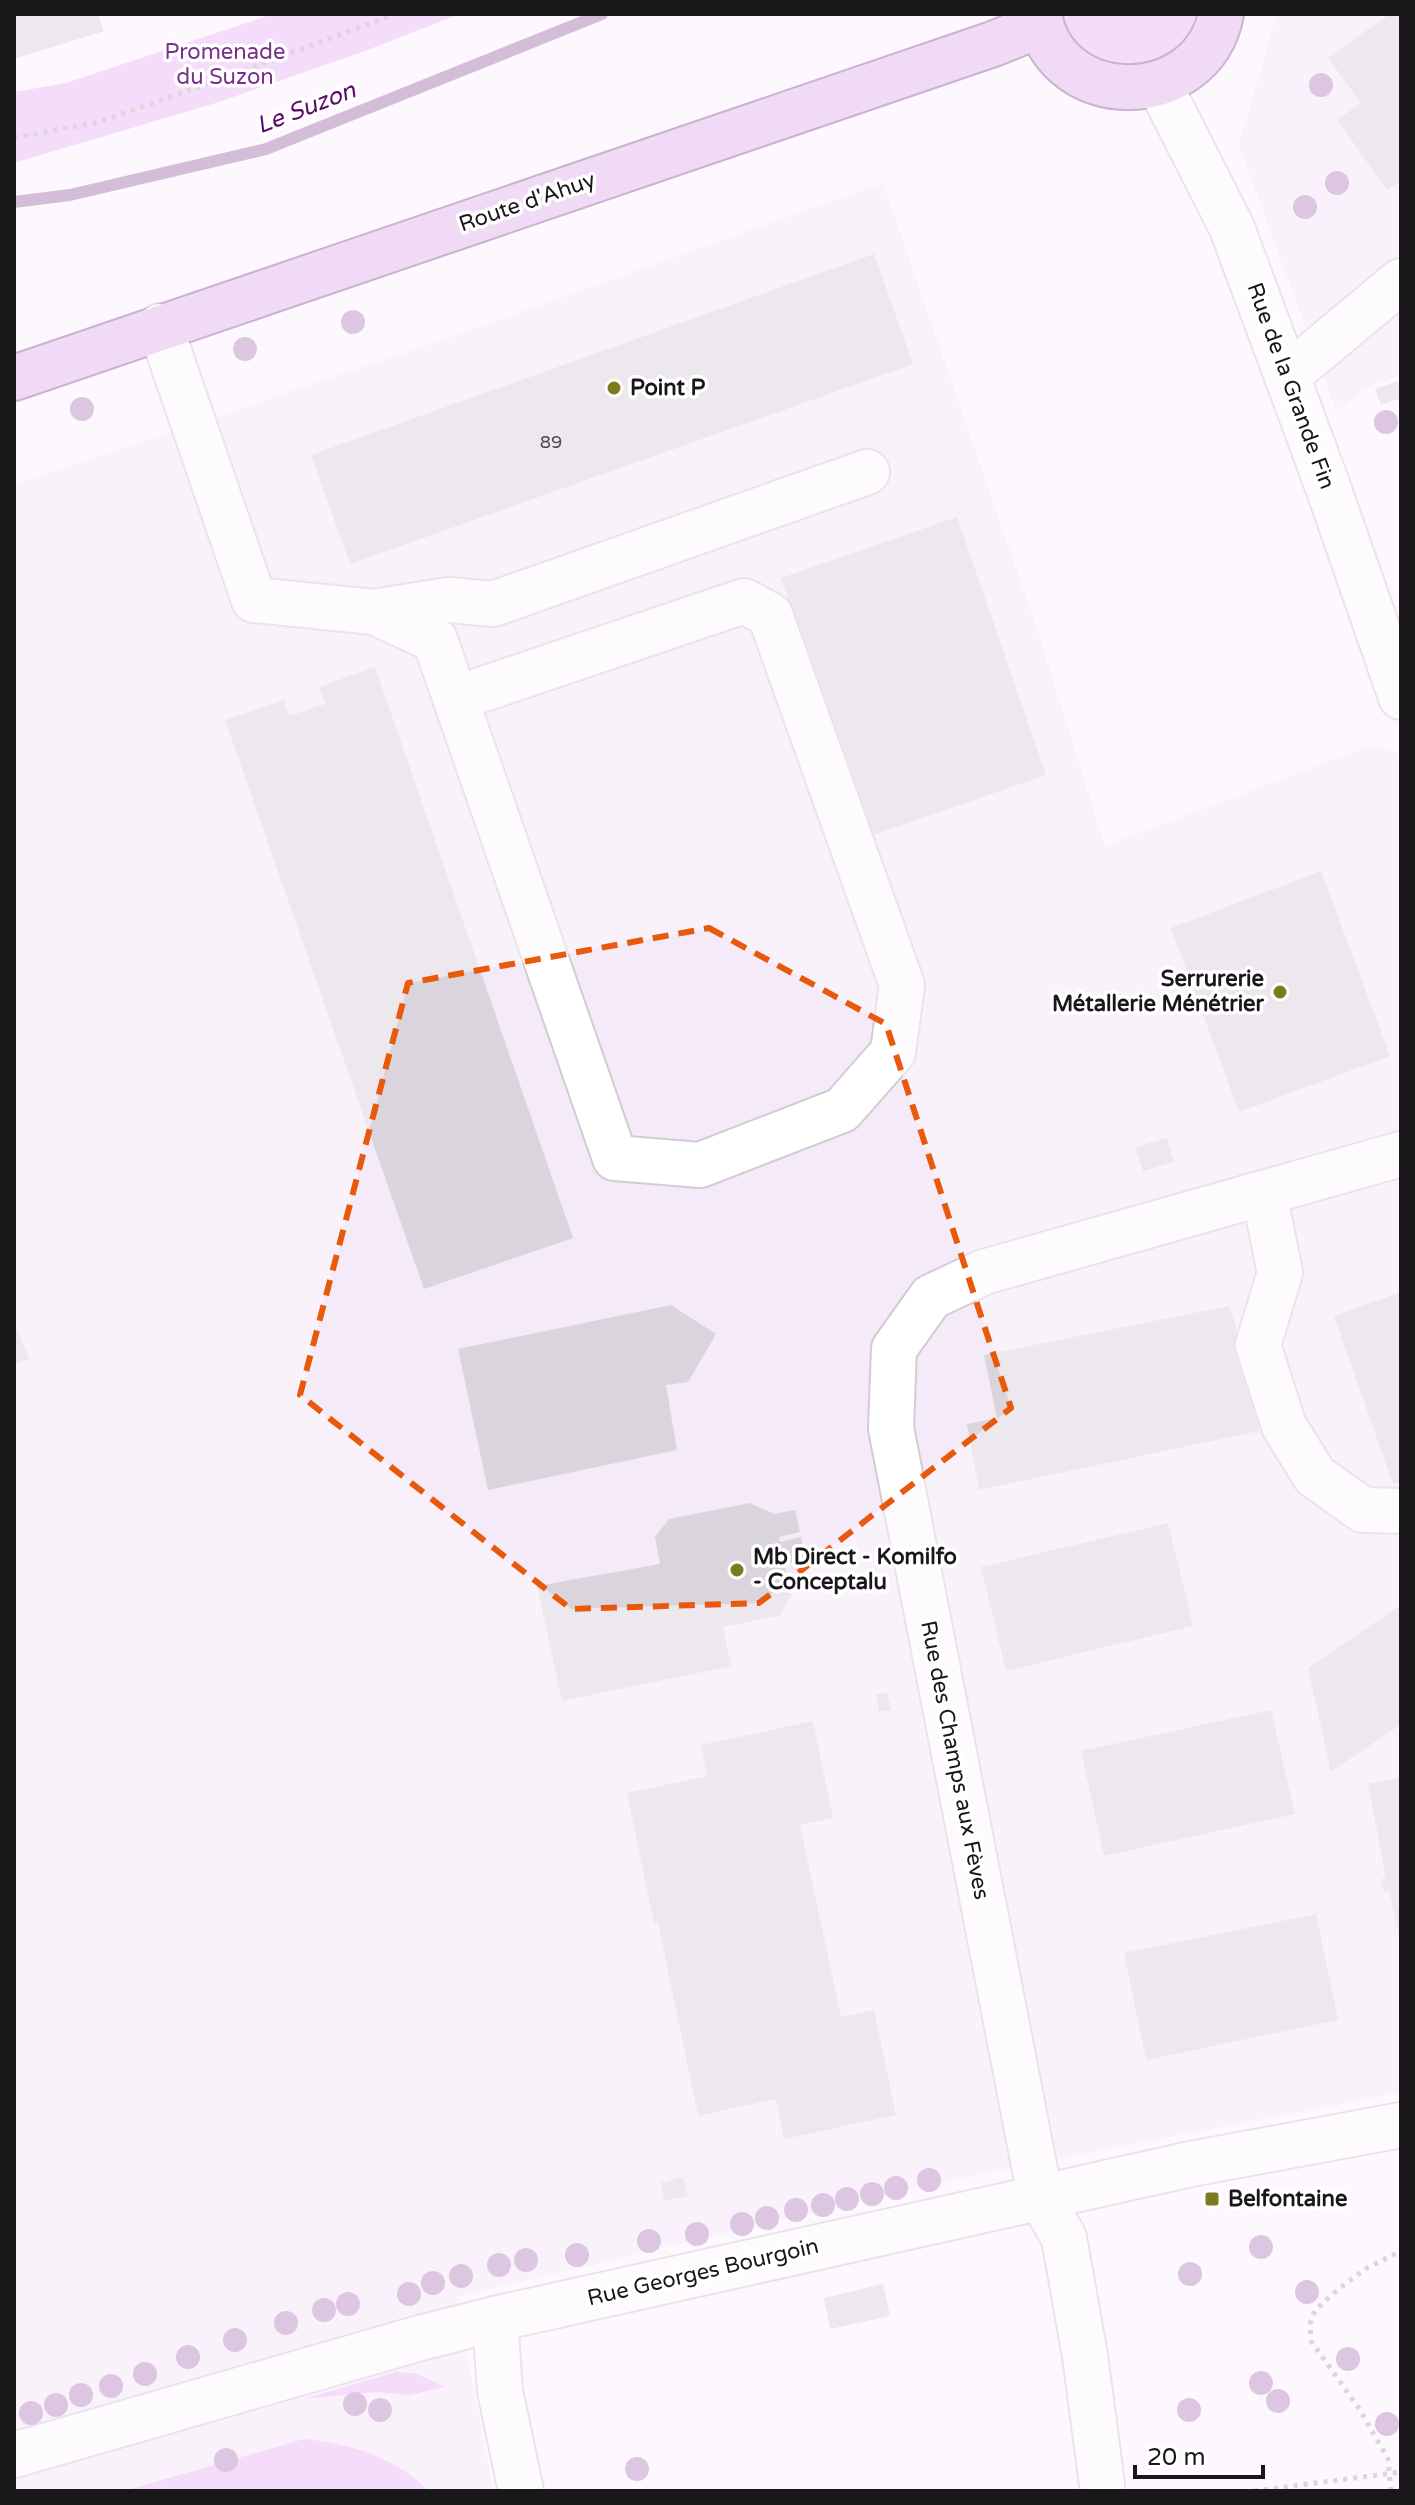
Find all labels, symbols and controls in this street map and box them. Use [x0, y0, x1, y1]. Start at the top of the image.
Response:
park label: Promenade du Suzon [165, 39, 285, 90]
water label: Le Suzon [252, 75, 361, 140]
street label: Route d'Ahuy [455, 166, 599, 237]
street label: Rue de la Grande Fin [1242, 279, 1340, 493]
place label: Point P [630, 375, 706, 401]
marker: Point P [605, 379, 623, 397]
house number: 89 [540, 431, 562, 453]
place label: Serrurerie Métallerie Ménétrier [1052, 966, 1265, 1017]
marker: Serrurerie Métallerie Ménétrier [1271, 983, 1289, 1001]
place label: Mb Direct - Komilfo - Conceptalu [753, 1544, 957, 1595]
marker: Mb Direct - Komilfo - Conceptalu [728, 1561, 746, 1579]
street label: Rue des Champs aux Fèves [915, 1618, 995, 1902]
place label: Belfontaine [1228, 2186, 1347, 2212]
marker: Belfontaine [1203, 2190, 1221, 2208]
street label: Rue Georges Bourgoin [585, 2233, 821, 2311]
scale bar [1135, 2429, 1263, 2479]
text: 20 m [1147, 2443, 1205, 2472]

